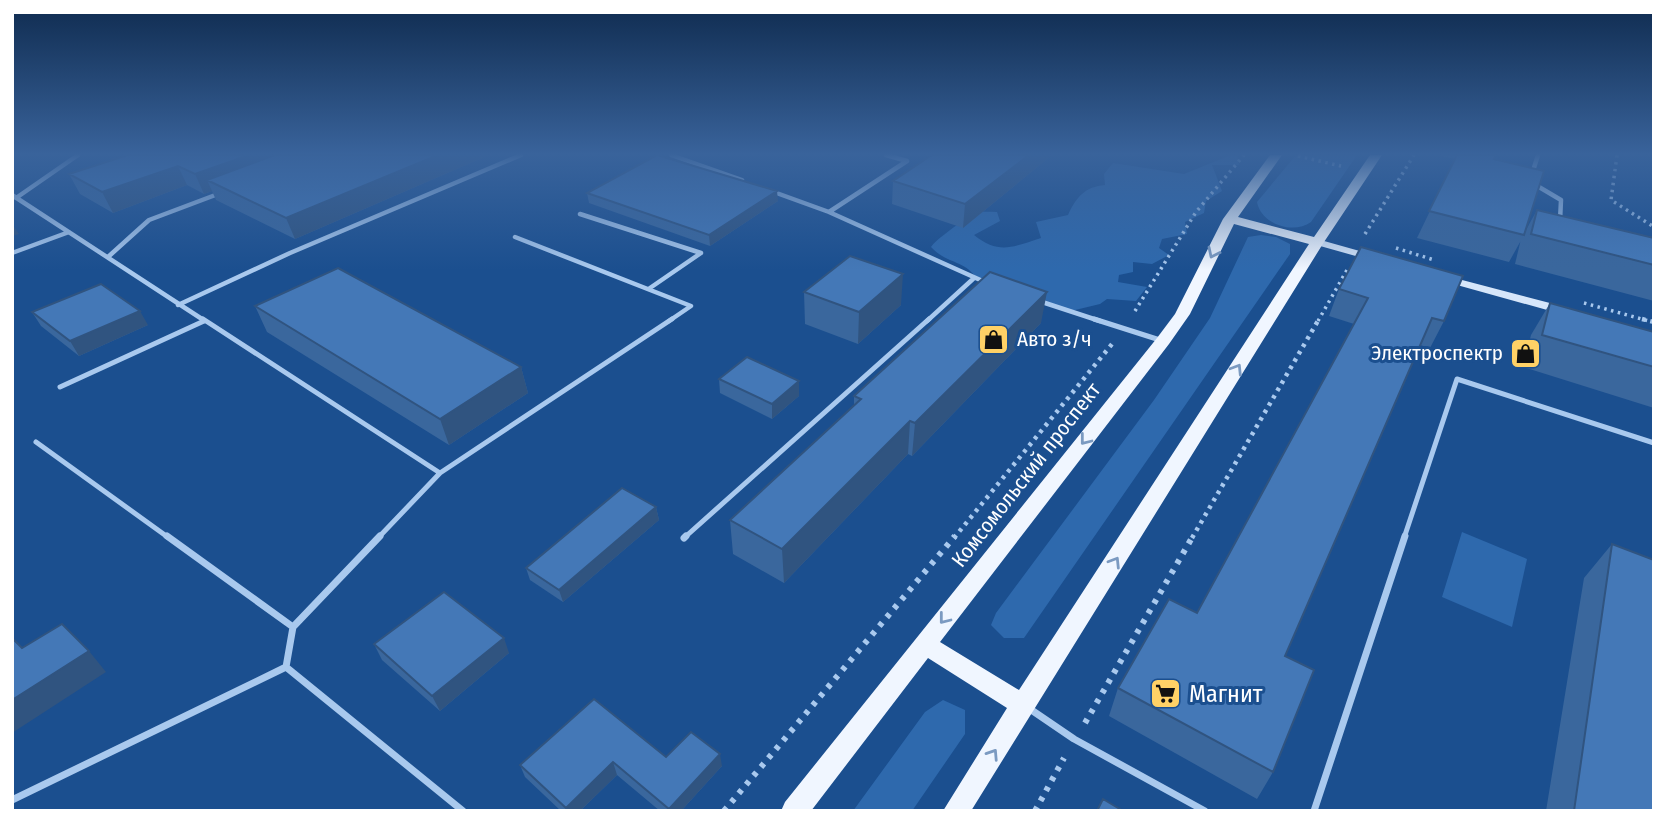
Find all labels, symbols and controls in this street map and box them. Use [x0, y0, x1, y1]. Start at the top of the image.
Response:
one-way arrow [1207, 246, 1221, 258]
shop icon: Авто з/ч [977, 322, 1011, 356]
place label: Авто з/ч [1017, 326, 1092, 352]
shop icon: Электроспектр [1509, 336, 1543, 370]
place label: Электроспектр [1371, 340, 1503, 366]
one-way arrow [1228, 364, 1241, 377]
street label: Комсомольский проспект [946, 377, 1106, 572]
one-way arrow [1080, 433, 1093, 445]
one-way arrow [1107, 556, 1120, 569]
one-way arrow [940, 611, 952, 624]
supermarket icon: Магнит [1149, 677, 1183, 711]
place label: Магнит [1189, 680, 1263, 708]
one-way arrow [985, 748, 998, 761]

